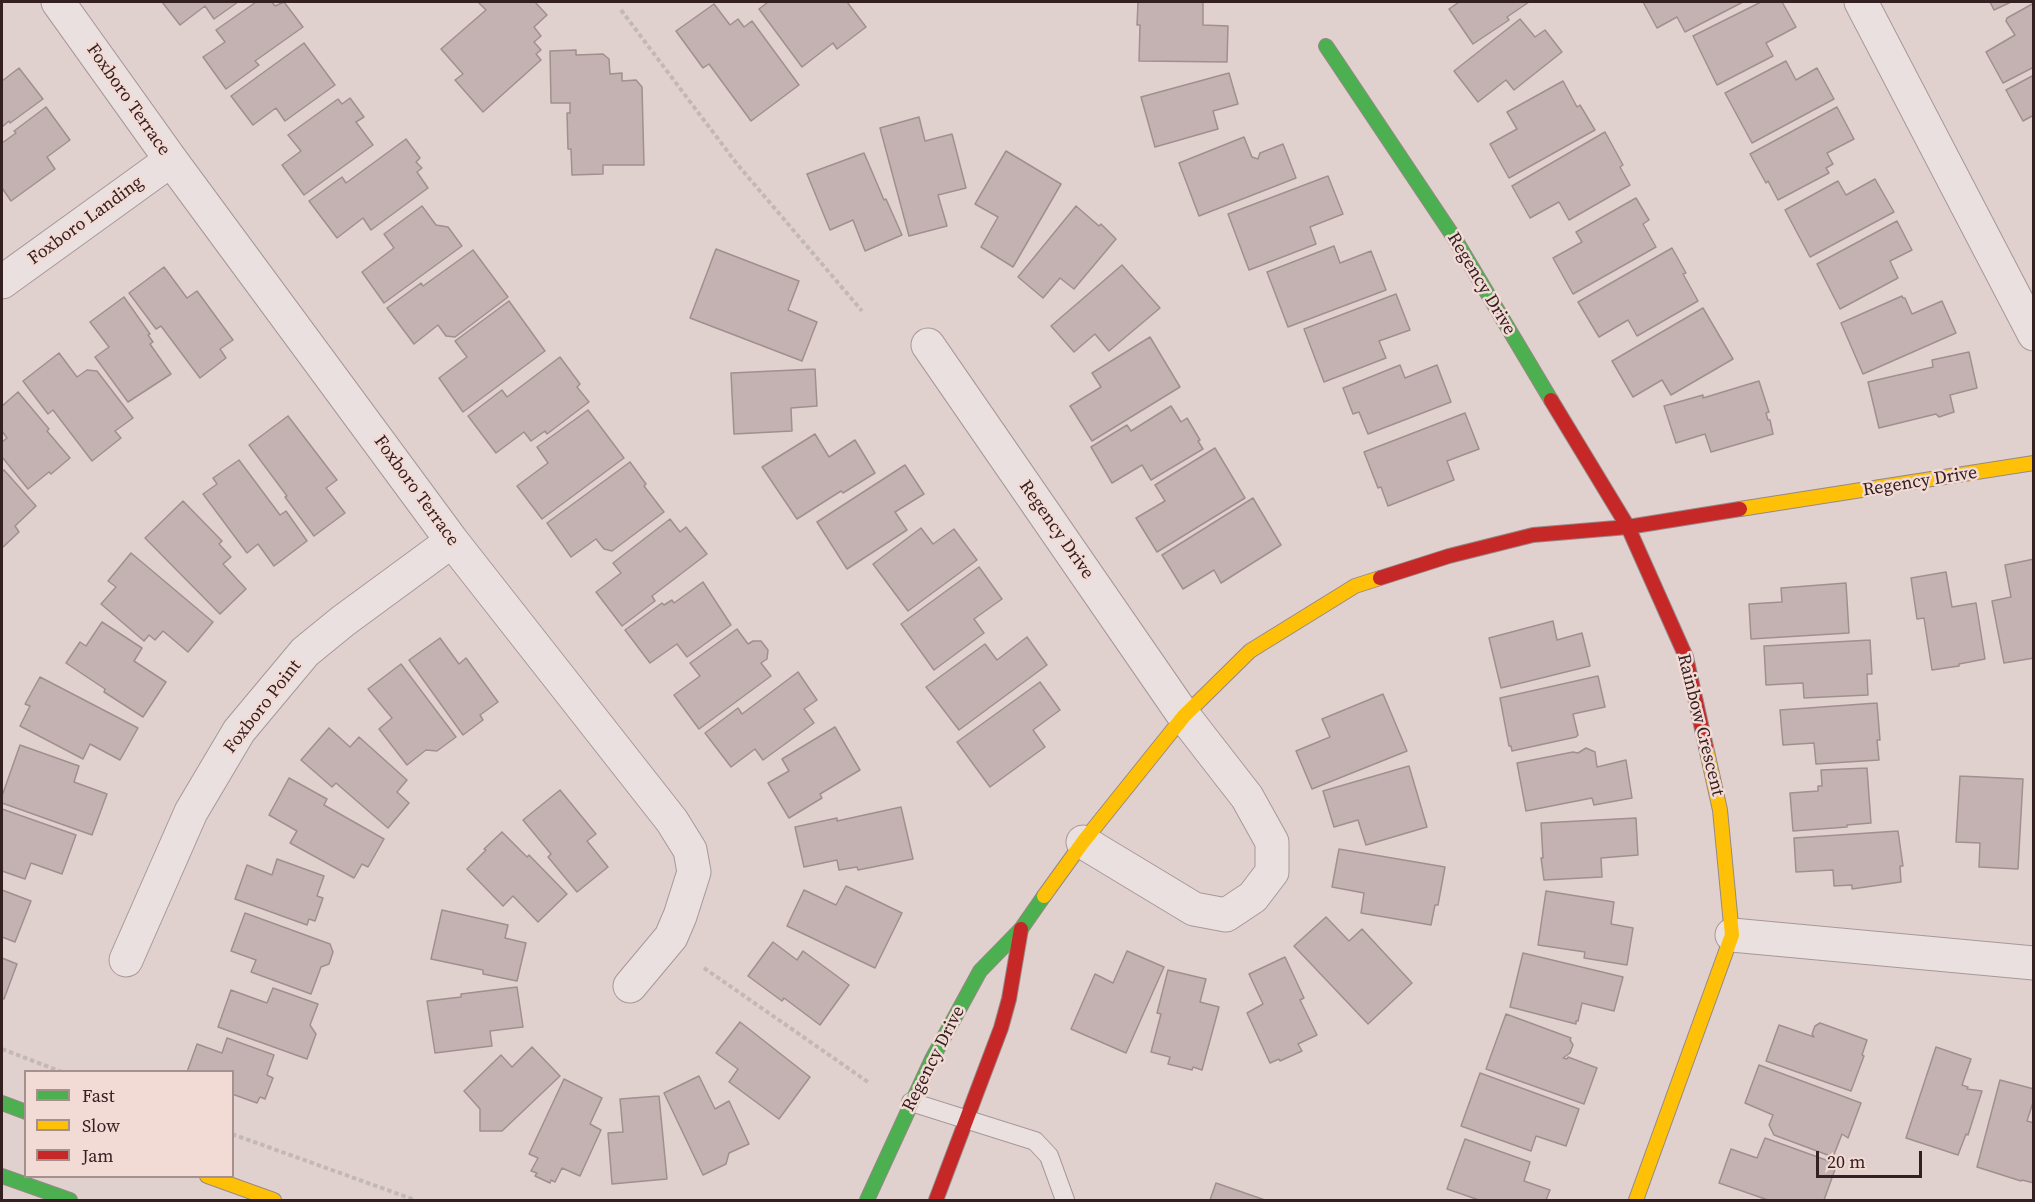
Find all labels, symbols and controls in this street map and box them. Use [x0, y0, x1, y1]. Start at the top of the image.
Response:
street label: Foxboro Terrace [81, 40, 175, 160]
street label: Foxboro Landing [24, 172, 148, 270]
street label: Regency Drive [1442, 229, 1520, 339]
street label: Foxboro Terrace [369, 431, 463, 551]
street label: Regency Drive [1861, 462, 1979, 502]
street label: Regency Drive [1014, 476, 1098, 584]
street label: Rainbow Crescent [1672, 652, 1728, 798]
street label: Foxboro Point [220, 656, 306, 758]
street label: Regency Drive [898, 1003, 970, 1115]
legend [24, 1070, 234, 1178]
text: Fast [82, 1083, 115, 1108]
text: Slow [82, 1113, 120, 1138]
scale bar [1819, 1139, 1926, 1177]
text: Jam [82, 1143, 114, 1168]
text: 20 m [1827, 1149, 1865, 1174]

